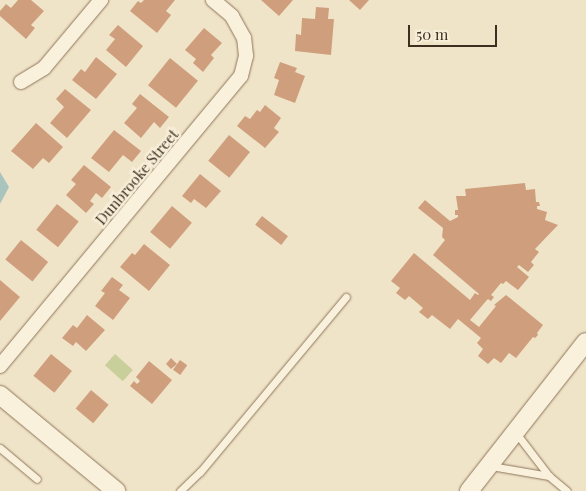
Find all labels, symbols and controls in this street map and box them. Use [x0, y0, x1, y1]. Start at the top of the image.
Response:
scale bar [411, 15, 500, 47]
text: 50 m [416, 24, 448, 44]
street label: Dunbrooke Street [92, 126, 182, 228]

